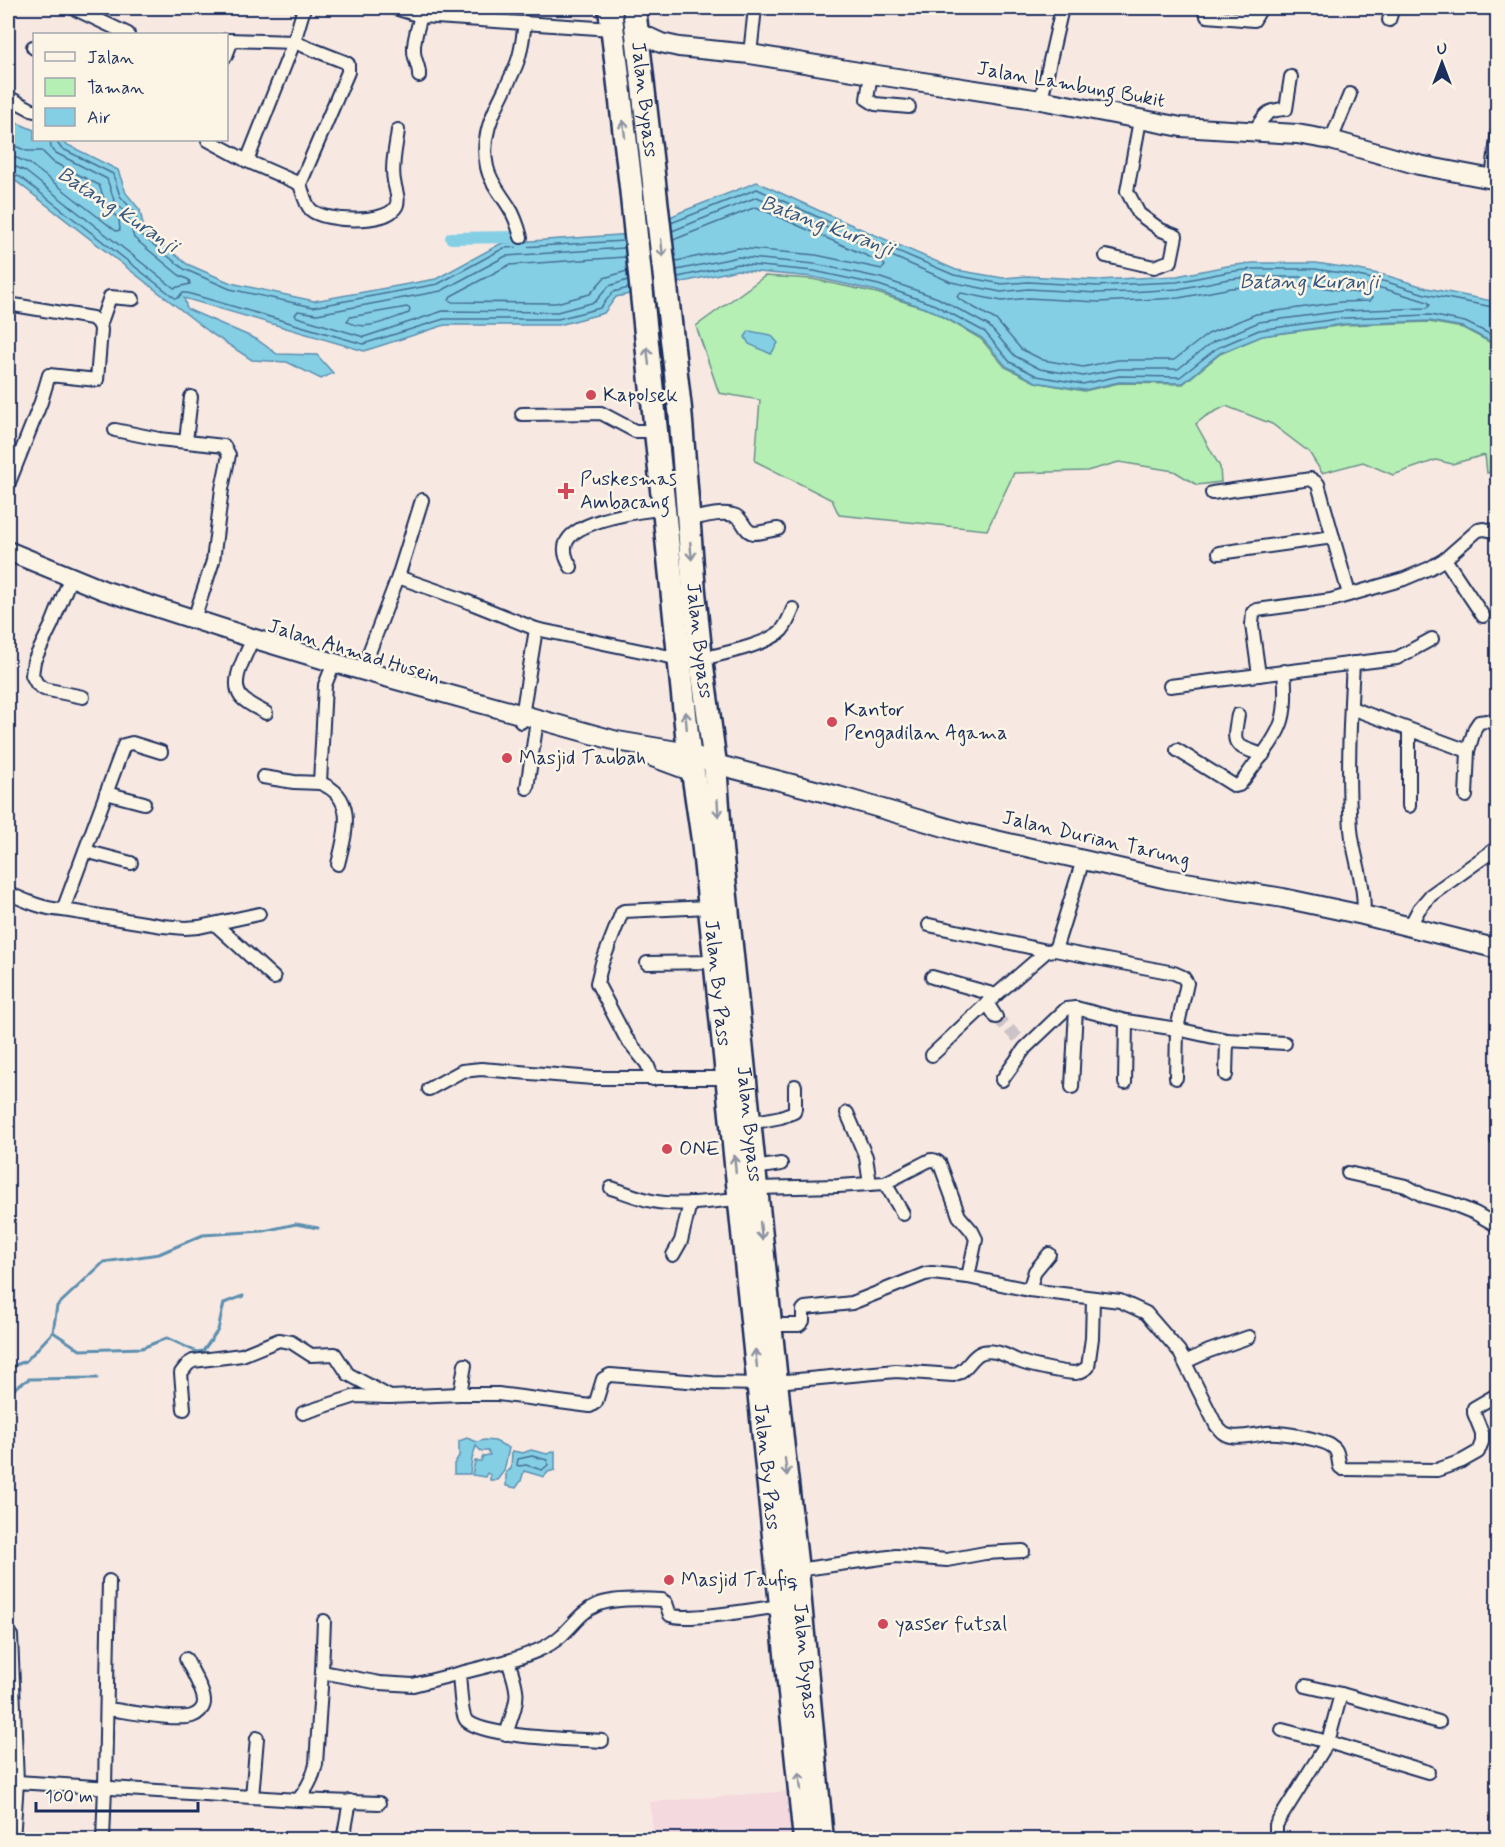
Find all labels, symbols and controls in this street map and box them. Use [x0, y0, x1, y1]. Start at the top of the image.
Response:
legend [33, 33, 228, 141]
north arrow [1412, 33, 1472, 93]
text: U [1437, 39, 1447, 60]
street label: Jalan Bypass [624, 40, 665, 159]
text: Jalan [87, 46, 134, 70]
street label: Jalan Lambung Bukit [974, 55, 1167, 117]
text: Taman [87, 76, 144, 100]
text: Air [87, 106, 111, 130]
one-way arrow [618, 120, 629, 140]
water label: Batang Kuranji [52, 160, 187, 261]
water label: Batang Kuranji [757, 189, 900, 264]
one-way arrow [657, 238, 668, 257]
water label: Batang Kuranji [1239, 268, 1382, 296]
one-way arrow [642, 347, 653, 367]
place label: Kapolsek [603, 382, 678, 409]
marker: Kapolsek [584, 388, 598, 402]
place label: Puskesmas Ambacang [580, 466, 677, 518]
marker: Puskesmas Ambacang [557, 482, 575, 500]
one-way arrow [686, 541, 697, 561]
street label: Jalan Bypass [680, 582, 720, 700]
street label: Jalan Ahmad Husein [265, 613, 443, 691]
place label: Kantor Pengadilan Agama [844, 697, 1007, 748]
one-way arrow [680, 710, 691, 730]
marker: Kantor Pengadilan Agama [825, 715, 839, 729]
place label: Masjid Taubah [519, 745, 646, 772]
marker: Masjid Taubah [500, 751, 514, 765]
one-way arrow [713, 797, 724, 817]
street label: Jalan Durian Tarung [999, 804, 1193, 874]
street label: Jalan By Pass [698, 918, 737, 1048]
street label: Jalan Bypass [730, 1064, 769, 1183]
place label: ONE [679, 1136, 720, 1163]
marker: ONE [660, 1142, 674, 1156]
one-way arrow [729, 1154, 740, 1174]
one-way arrow [756, 1221, 767, 1241]
one-way arrow [750, 1348, 761, 1368]
street label: Jalan By Pass [747, 1402, 787, 1531]
one-way arrow [780, 1457, 791, 1477]
place label: Masjid Taufiq [681, 1567, 798, 1594]
marker: Masjid Taufiq [662, 1573, 676, 1587]
street label: Jalan Bypass [787, 1602, 824, 1720]
place label: yasser futsal [895, 1611, 1007, 1638]
marker: yasser futsal [876, 1617, 890, 1631]
one-way arrow [794, 1772, 805, 1792]
scale bar [36, 1775, 198, 1813]
text: 100 m [45, 1785, 93, 1809]

